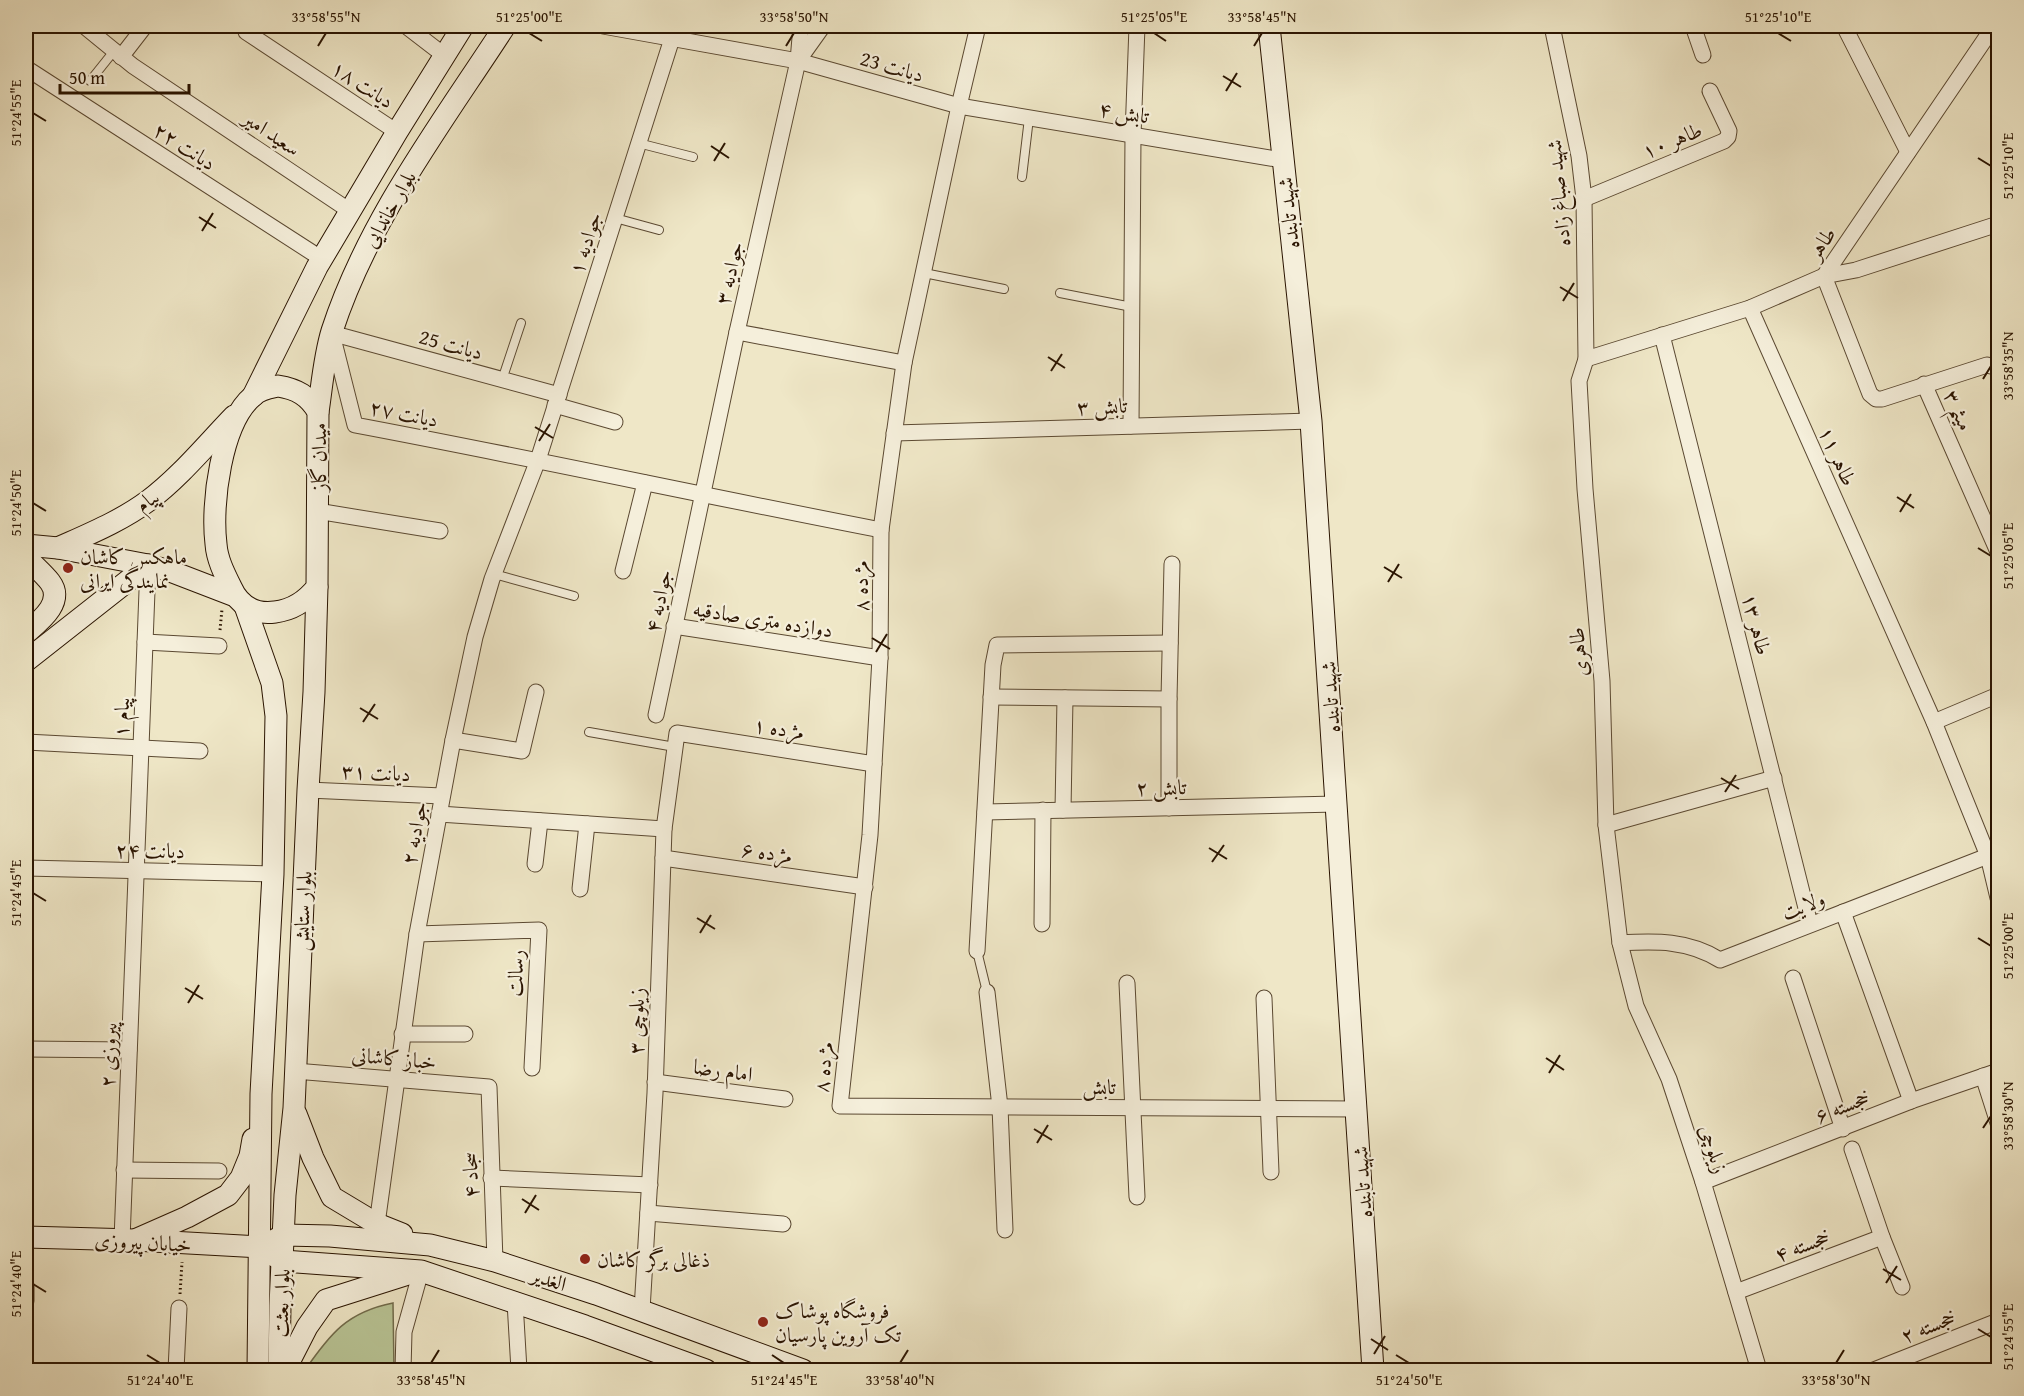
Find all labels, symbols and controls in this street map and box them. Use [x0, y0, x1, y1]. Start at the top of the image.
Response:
text: 33°58'55"N [292, 6, 361, 27]
text: 51°25'00"E [496, 6, 563, 27]
text: 33°58'50"N [760, 6, 829, 27]
text: 51°25'05"E [1121, 6, 1188, 27]
text: 33°58'45"N [1228, 6, 1297, 27]
text: 51°25'10"E [1745, 6, 1812, 27]
street label: دیانت 23 [856, 42, 928, 90]
street label: دیانت ۱۸ [325, 52, 401, 116]
scale bar [60, 57, 189, 95]
text: 50 m [69, 64, 105, 91]
text: 51°24'55"E [5, 79, 26, 146]
street label: تابش ۴ [1097, 93, 1152, 131]
street label: سعید امیر [235, 101, 307, 164]
street label: دیانت ۲۲ [147, 114, 223, 178]
street label: طاهر ۱۰ [1637, 114, 1707, 166]
text: 51°25'10"E [1997, 132, 2018, 199]
street label: شهید صباغ زاده [1538, 138, 1581, 248]
street label: بلوار خاندایی [354, 165, 424, 253]
street label: شهید تابنده [1269, 176, 1307, 250]
street label: جوادیه ۱ [560, 208, 610, 278]
street label: طاهر [1798, 220, 1843, 267]
street label: جوادیه ۳ [707, 238, 751, 308]
street label: دیانت 25 [416, 321, 486, 367]
text: 33°58'35"N [1997, 331, 2018, 400]
street label: میثم ۳ [1931, 385, 1982, 438]
street label: تابش ۳ [1076, 390, 1129, 422]
street label: دیانت ۲۷ [367, 391, 441, 435]
street label: طاهر ۱۱ [1811, 421, 1865, 491]
street label: میدان گاز [303, 422, 334, 494]
text: 51°24'50"E [5, 469, 26, 536]
street label: پیام [128, 480, 168, 522]
text: 51°25'05"E [1997, 522, 2018, 589]
place label: ماهکس کاشان نمایندگی ایرانی [80, 541, 187, 596]
street label: مژده ۸ [845, 560, 876, 612]
marker: ماهکس کاشان نمایندگی ایرانی [61, 561, 75, 575]
street label: جوادیه ۴ [636, 567, 680, 635]
street label: طاهر ۱۳ [1734, 590, 1780, 658]
street label: دوازده متری صادقیه [691, 593, 835, 645]
street label: طاهری [1560, 626, 1596, 678]
street label: شهید تابنده [1312, 660, 1348, 734]
street label: پیام ۱ [105, 696, 140, 738]
street label: مژده ۱ [751, 709, 807, 747]
street label: دیانت ۳۱ [341, 755, 411, 789]
street label: تابش ۲ [1135, 771, 1188, 803]
street label: جوادیه ۲ [393, 799, 435, 867]
street label: مژده ۶ [739, 833, 795, 871]
street label: دیانت ۲۴ [115, 834, 185, 866]
text: 51°24'45"E [5, 859, 26, 926]
street label: بلوار ستایش [284, 870, 320, 952]
street label: ولایت [1777, 883, 1829, 927]
text: 51°25'00"E [1997, 912, 2018, 979]
street label: رسالت [498, 949, 532, 997]
street label: زیلوچی ۳ [620, 987, 652, 1055]
street label: پیروزی ۲ [91, 1021, 125, 1088]
street label: خباز کاشانی [350, 1039, 438, 1077]
street label: مژده ۸ [805, 1040, 841, 1094]
street label: امام رضا [691, 1051, 755, 1092]
street label: تابش [1082, 1071, 1117, 1102]
street label: خجسته ۶ [1810, 1081, 1874, 1131]
text: 33°58'30"N [1997, 1081, 2018, 1150]
street label: زیلوچی [1692, 1120, 1736, 1178]
street label: شهید تابنده [1344, 1145, 1380, 1219]
street label: سجاد ۴ [454, 1152, 486, 1198]
street label: خجسته ۴ [1770, 1220, 1834, 1270]
street label: خیابان پیروزی [94, 1224, 192, 1260]
place label: ذغالی برگر کاشان [597, 1244, 710, 1275]
text: 51°24'40"E [5, 1250, 26, 1317]
marker: ذغالی برگر کاشان [578, 1252, 592, 1266]
street label: الغدیر [525, 1258, 571, 1299]
street label: بلوار بعثت [264, 1268, 298, 1338]
place label: فروشگاه پوشاک تک آروین پارسیان [775, 1295, 902, 1350]
street label: خجسته ۲ [1896, 1301, 1960, 1351]
text: 51°24'55"E [1997, 1303, 2018, 1370]
marker: فروشگاه پوشاک تک آروین پارسیان [756, 1315, 770, 1329]
text: 51°24'40"E [127, 1369, 194, 1390]
text: 33°58'45"N [397, 1369, 466, 1390]
text: 51°24'45"E [751, 1369, 818, 1390]
text: 33°58'40"N [866, 1369, 935, 1390]
text: 51°24'50"E [1376, 1369, 1443, 1390]
text: 33°58'30"N [1802, 1369, 1871, 1390]

